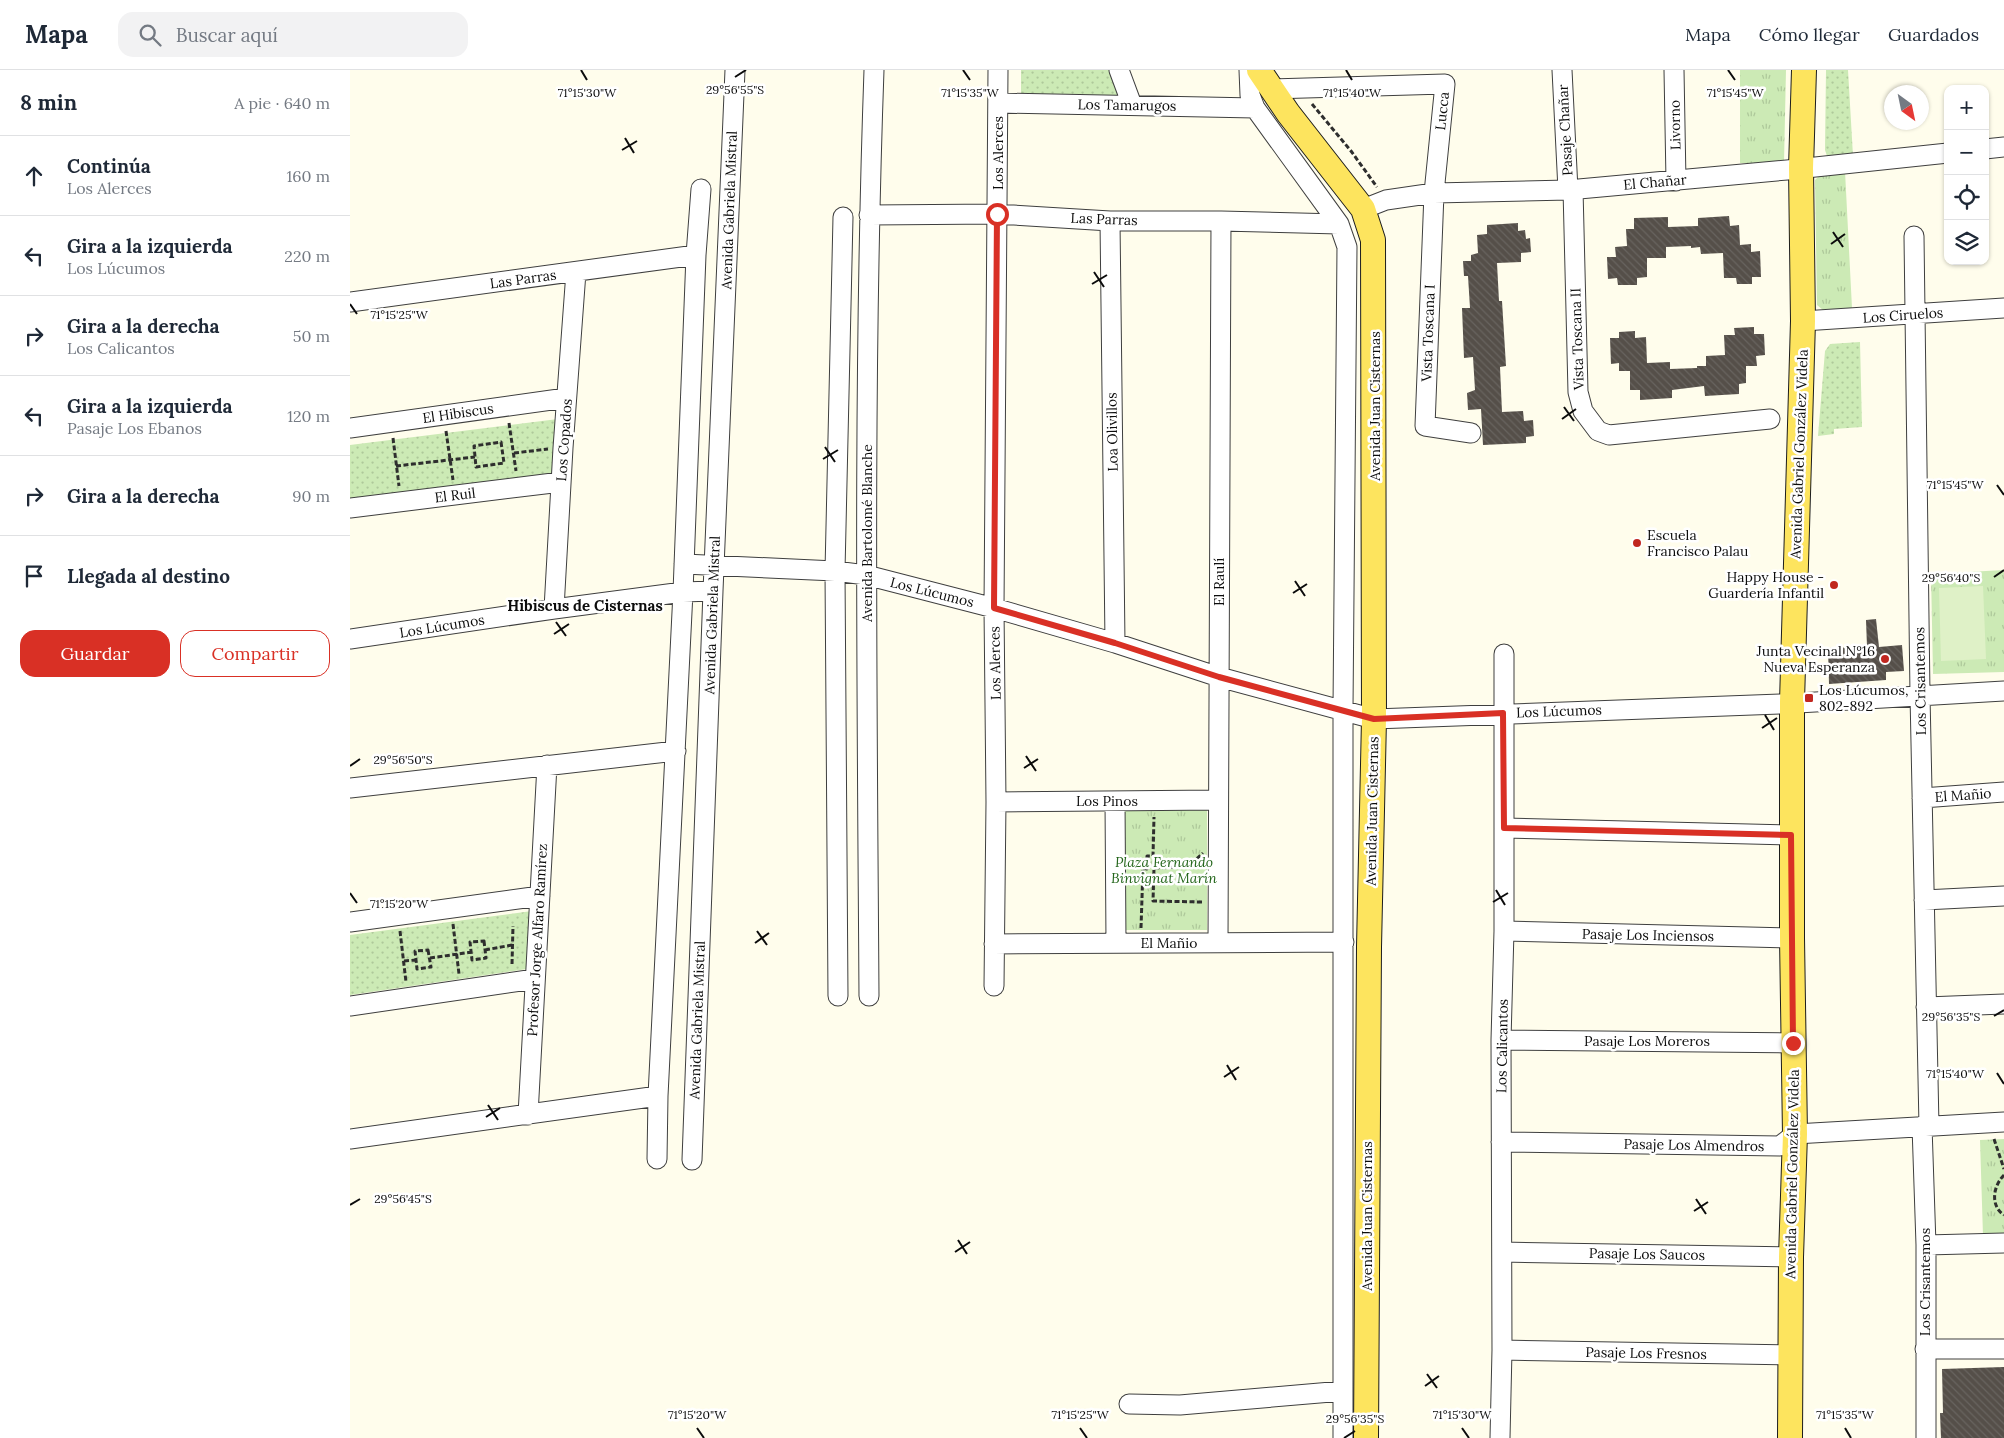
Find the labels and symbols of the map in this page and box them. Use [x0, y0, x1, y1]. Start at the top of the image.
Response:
text: 29°56'55"S [706, 82, 764, 97]
street label: Pasaje Chañar [1554, 84, 1576, 176]
text: 71°15'30"W [558, 85, 617, 100]
text: 71°15'35"W [941, 85, 1000, 100]
text: 71°15'40"W [1323, 85, 1382, 100]
text: 71°15'45"W [1707, 85, 1764, 100]
north arrow [1884, 85, 1929, 130]
street label: Lucca [1431, 91, 1453, 131]
street label: Los Tamarugos [1077, 95, 1177, 115]
street label: Livorno [1666, 100, 1684, 150]
street label: Los Alerces [989, 116, 1007, 190]
street label: Avenida Gabriela Mistral [717, 130, 741, 291]
street label: El Chañar [1623, 170, 1687, 194]
route start [986, 203, 1009, 226]
street label: Las Parras [1070, 209, 1138, 229]
street label: Las Parras [489, 265, 557, 293]
street label: Vista Toscana I [1417, 284, 1439, 383]
street label: Vista Toscana II [1566, 288, 1588, 391]
street label: Los Ciruelos [1862, 303, 1944, 327]
text: 71°15'25"W [370, 307, 429, 322]
street label: Avenida Juan Cisternas [1366, 331, 1384, 482]
street label: Avenida Gabriel González Videla [1786, 349, 1812, 560]
street label: Loa Olivillos [1102, 392, 1122, 472]
street label: Los Copados [552, 398, 576, 482]
street label: El Hibiscus [421, 399, 495, 427]
street label: Avenida Bartolomé Blanche [858, 444, 876, 623]
text: 71°15'45"W [1927, 477, 1984, 492]
street label: El Ruil [434, 484, 477, 506]
place label: Escuela Francisco Palau [1647, 526, 1748, 560]
street label: Avenida Gabriela Mistral [700, 535, 724, 696]
marker: Escuela Francisco Palau [1631, 537, 1643, 549]
street label: El Raulí [1210, 558, 1228, 606]
place label: Happy House - Guardería Infantil [1708, 568, 1824, 602]
text: 29°56'40"S [1922, 570, 1980, 585]
street label: Los Lúcumos [888, 573, 976, 611]
marker: Happy House - Guardería Infantil [1828, 579, 1840, 591]
district label: Hibiscus de Cisternas [507, 596, 663, 615]
street label: Los Lúcumos [398, 610, 486, 642]
street label: Los Alerces [985, 626, 1005, 700]
street label: Los Crisantemos [1910, 627, 1930, 735]
place label: Junta Vecinal N°16 Nueva Esperanza [1755, 642, 1875, 676]
marker: Junta Vecinal N°16 Nueva Esperanza [1879, 653, 1891, 665]
place label: Los Lúcumos, 802-892 [1819, 681, 1908, 715]
marker: Los Lúcumos, 802-892 [1803, 692, 1815, 704]
street label: Los Lúcumos [1516, 701, 1602, 721]
street label: Avenida Juan Cisternas [1362, 736, 1382, 887]
text: 29°56'50"S [373, 752, 433, 767]
street label: El Mañio [1934, 784, 1992, 806]
street label: Los Pinos [1076, 792, 1138, 810]
street label: Profesor Jorge Alfaro Ramírez [523, 843, 551, 1037]
park label: Plaza Fernando Binvignat Marín [1111, 853, 1217, 887]
text: 71°15'20"W [370, 896, 429, 911]
street label: Pasaje Los Inciensos [1582, 925, 1714, 945]
street label: El Mañio [1141, 934, 1197, 952]
street label: Avenida Gabriela Mistral [685, 940, 709, 1101]
street label: Los Calicantos [1492, 999, 1512, 1093]
text: 29°56'35"S [1922, 1009, 1980, 1024]
street label: Pasaje Los Moreros [1584, 1032, 1710, 1050]
route end [1782, 1032, 1805, 1055]
text: 71°15'40"W [1926, 1066, 1985, 1081]
street label: Avenida Gabriel González Videla [1781, 1069, 1803, 1280]
street label: Pasaje Los Almendros [1623, 1135, 1765, 1155]
street label: Avenida Juan Cisternas [1358, 1141, 1376, 1292]
text: 29°56'45"S [374, 1191, 432, 1206]
street label: Los Crisantemos [1916, 1228, 1934, 1336]
street label: Pasaje Los Saucos [1589, 1244, 1705, 1264]
street label: Pasaje Los Fresnos [1585, 1343, 1707, 1363]
text: 71°15'20"W [668, 1407, 727, 1422]
text: 71°15'25"W [1051, 1407, 1110, 1422]
text: 71°15'30"W [1433, 1407, 1492, 1422]
text: 71°15'35"W [1816, 1407, 1875, 1422]
text: 29°56'35"S [1326, 1411, 1384, 1426]

